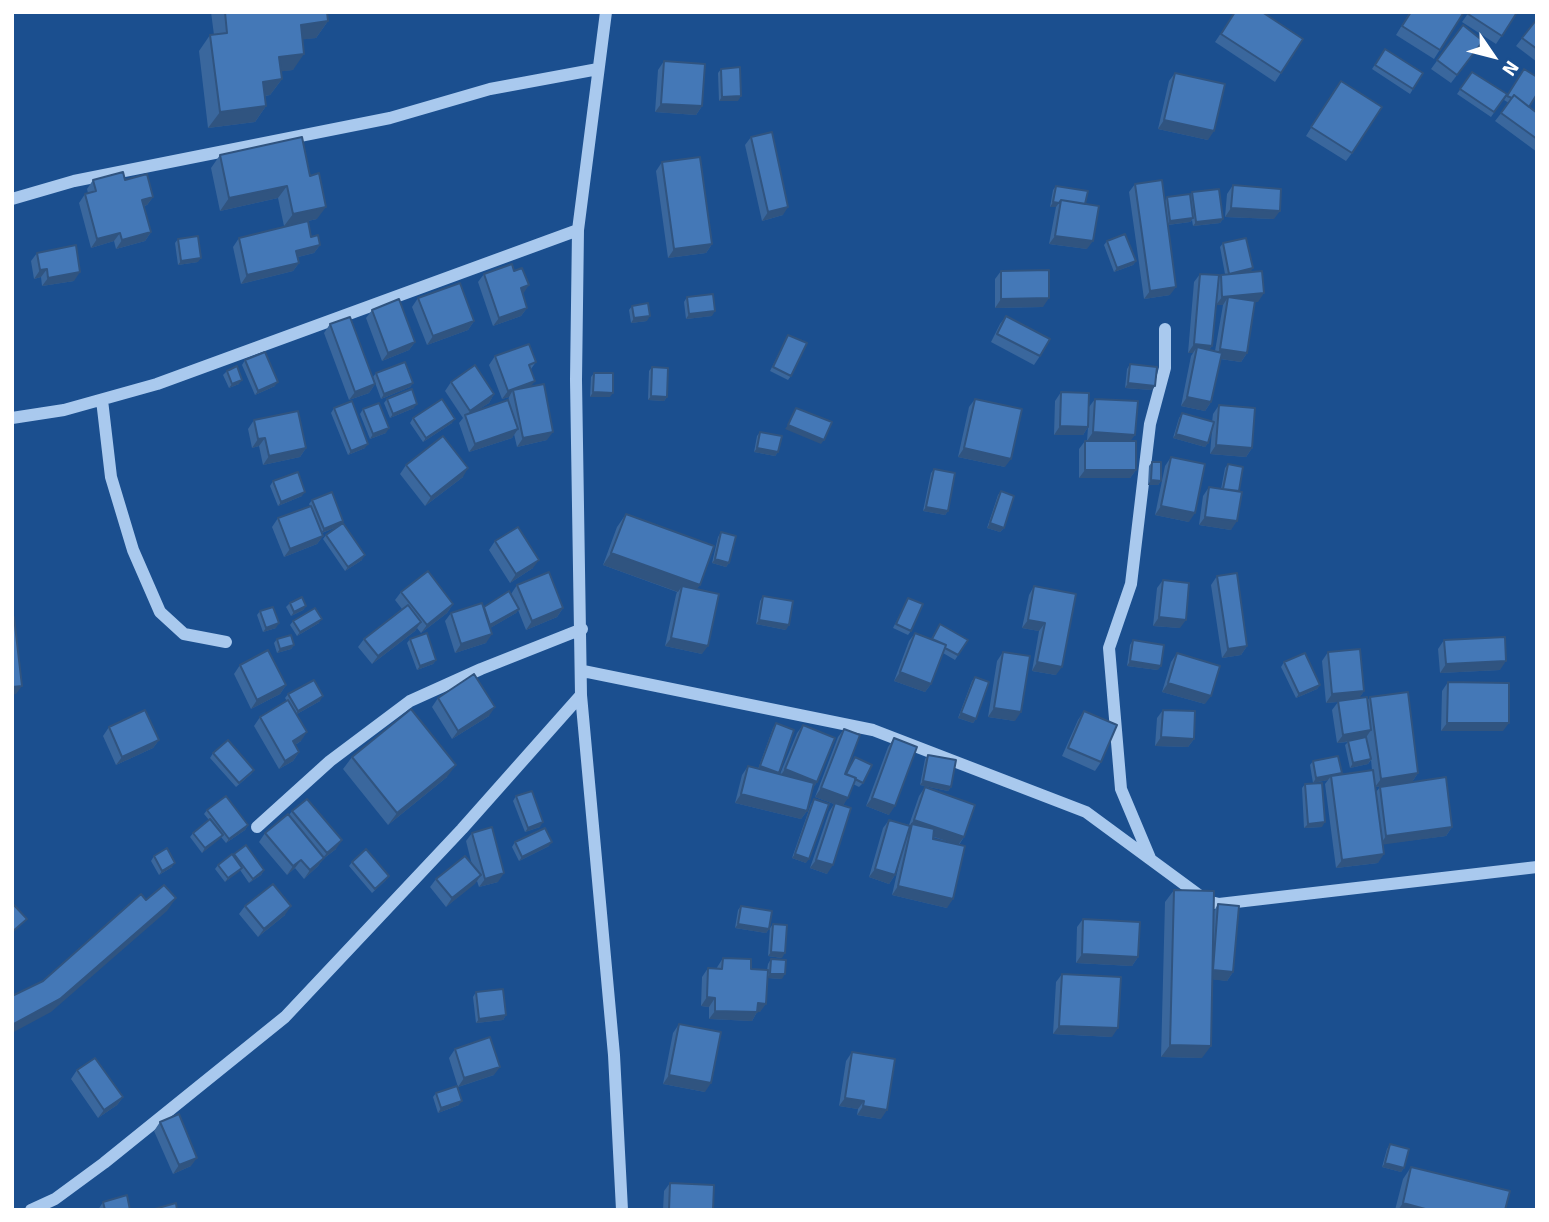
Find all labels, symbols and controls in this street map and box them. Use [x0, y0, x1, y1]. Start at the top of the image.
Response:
north arrow [1458, 21, 1528, 91]
text: N [1497, 56, 1524, 80]

